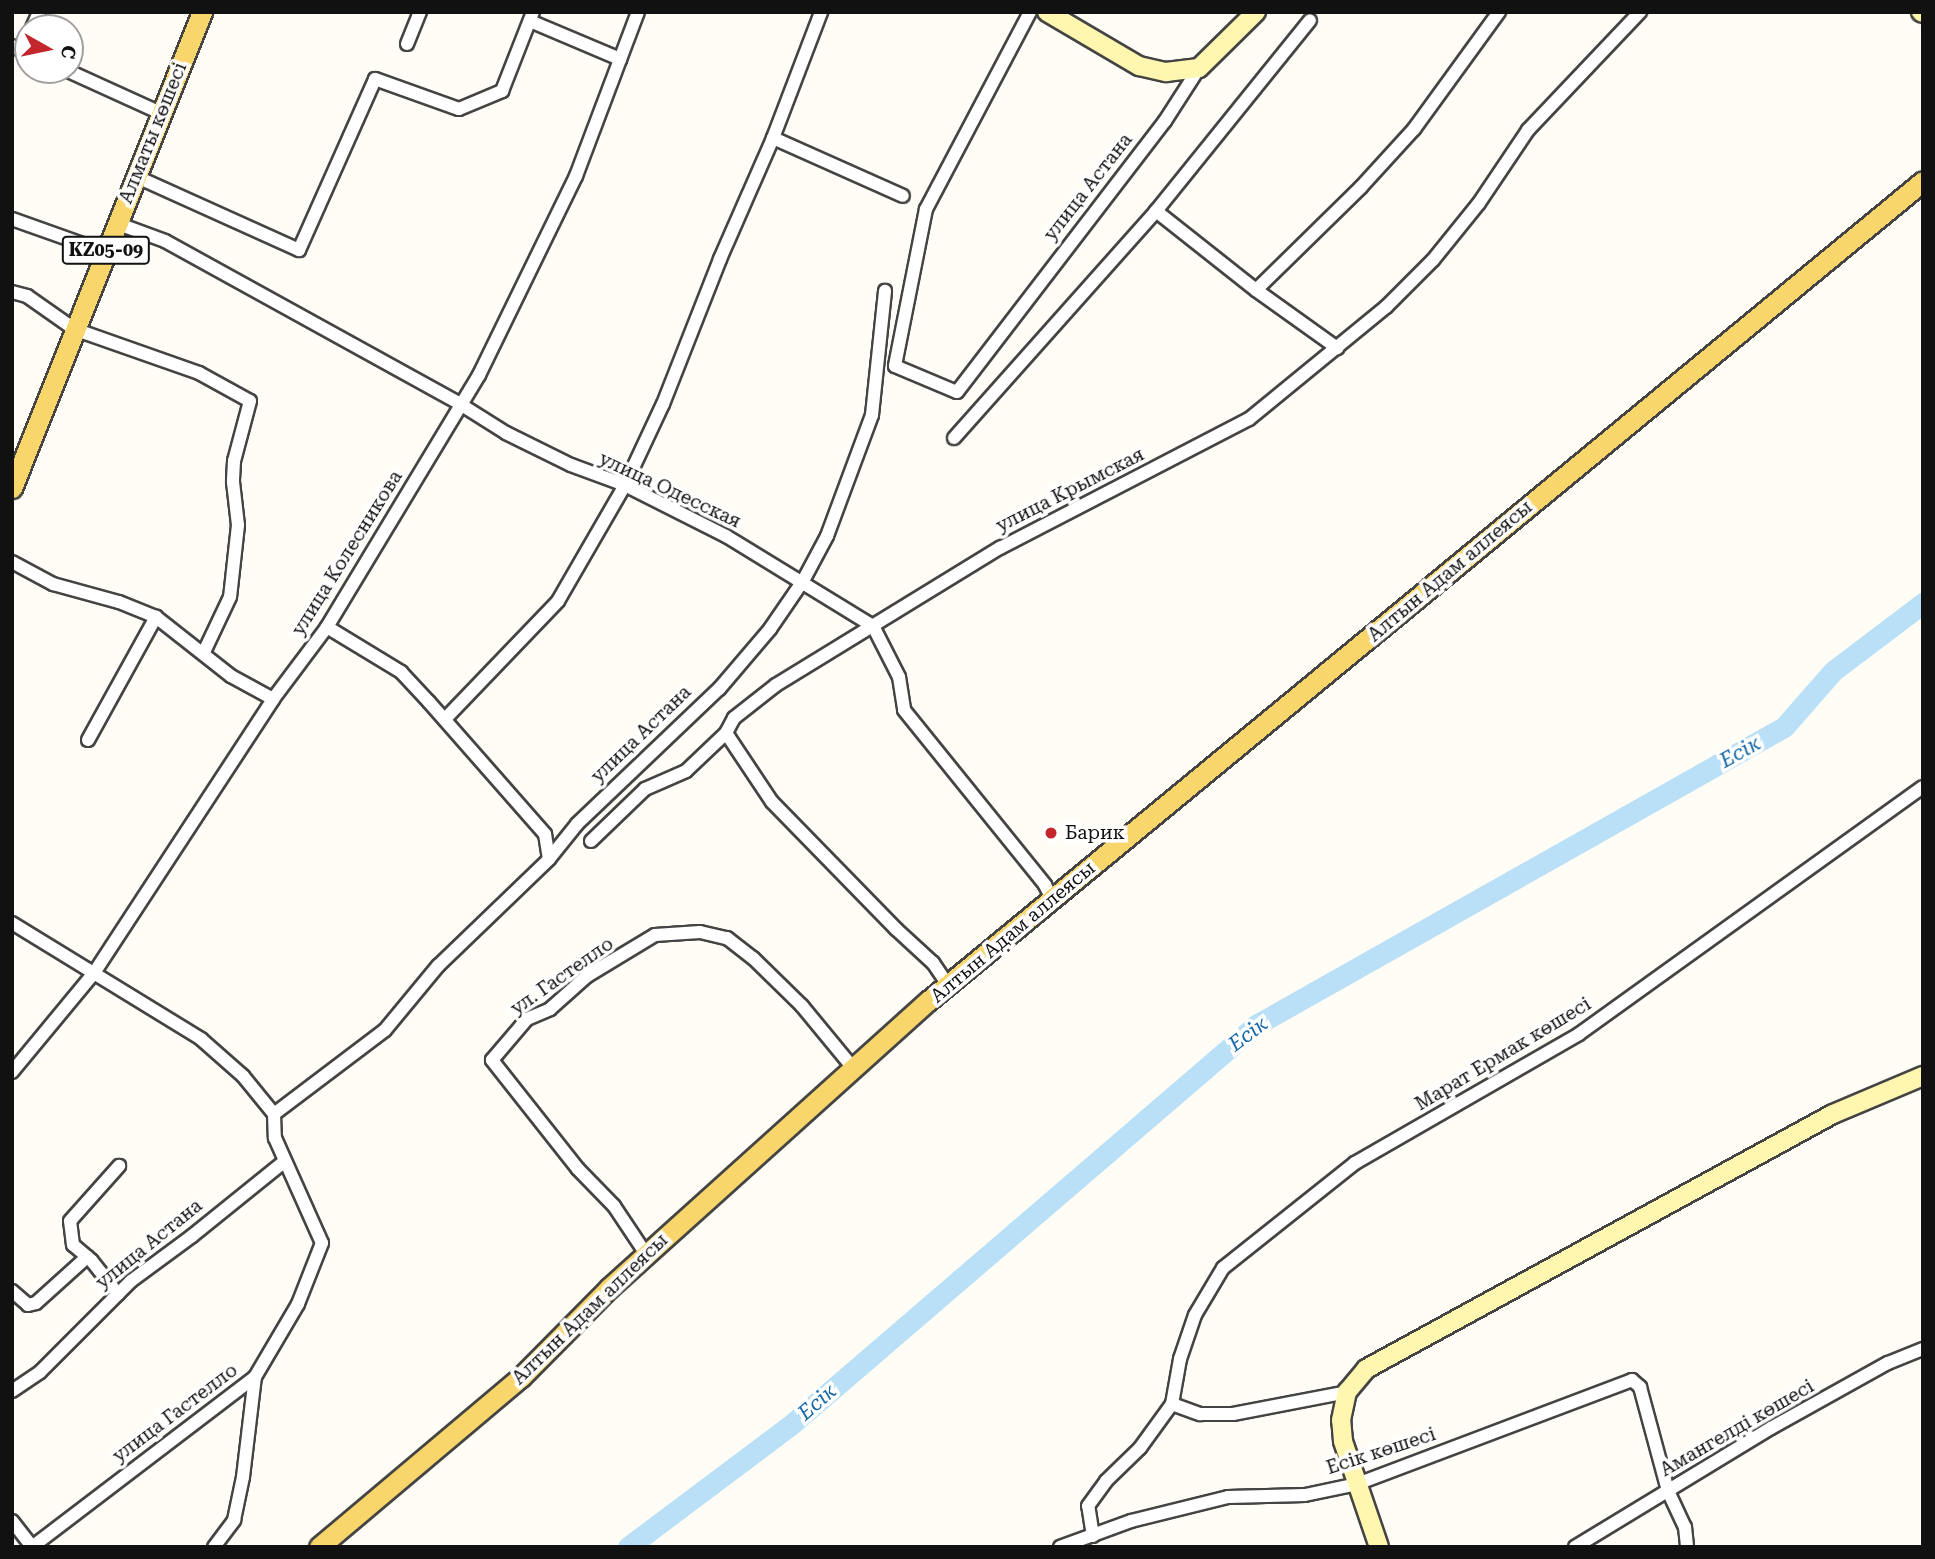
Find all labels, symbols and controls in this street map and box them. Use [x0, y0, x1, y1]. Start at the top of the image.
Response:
north arrow [14, 14, 84, 84]
text: С [56, 44, 81, 60]
street label: Алматы көшесі [114, 59, 192, 207]
street label: улица Астана [1039, 129, 1137, 245]
road number: KZ05-09 [60, 236, 152, 264]
street label: улица Крымская [992, 443, 1148, 537]
street label: улица Одесская [595, 447, 745, 533]
street label: улица Колесникова [287, 466, 407, 640]
street label: Алтын Адам аллеясы [1363, 496, 1537, 646]
street label: улица Астана [586, 681, 696, 787]
water label: Есік [1715, 731, 1765, 773]
place label: Барик [1065, 822, 1125, 844]
marker: Барик [1043, 825, 1059, 841]
street label: Алтын Адам аллеясы [926, 857, 1100, 1007]
street label: ул. Гастелло [506, 932, 618, 1020]
street label: Марат Ермак көшесі [1411, 992, 1595, 1116]
water label: Есік [1223, 1011, 1273, 1057]
street label: улица Астана [91, 1194, 207, 1294]
street label: Алтын Адам аллеясы [507, 1229, 673, 1389]
street label: улица Гастелло [108, 1359, 242, 1467]
street label: Амангелді көшесі [1656, 1375, 1818, 1481]
water label: Есік [793, 1379, 841, 1425]
street label: Есік көшесі [1324, 1423, 1438, 1479]

